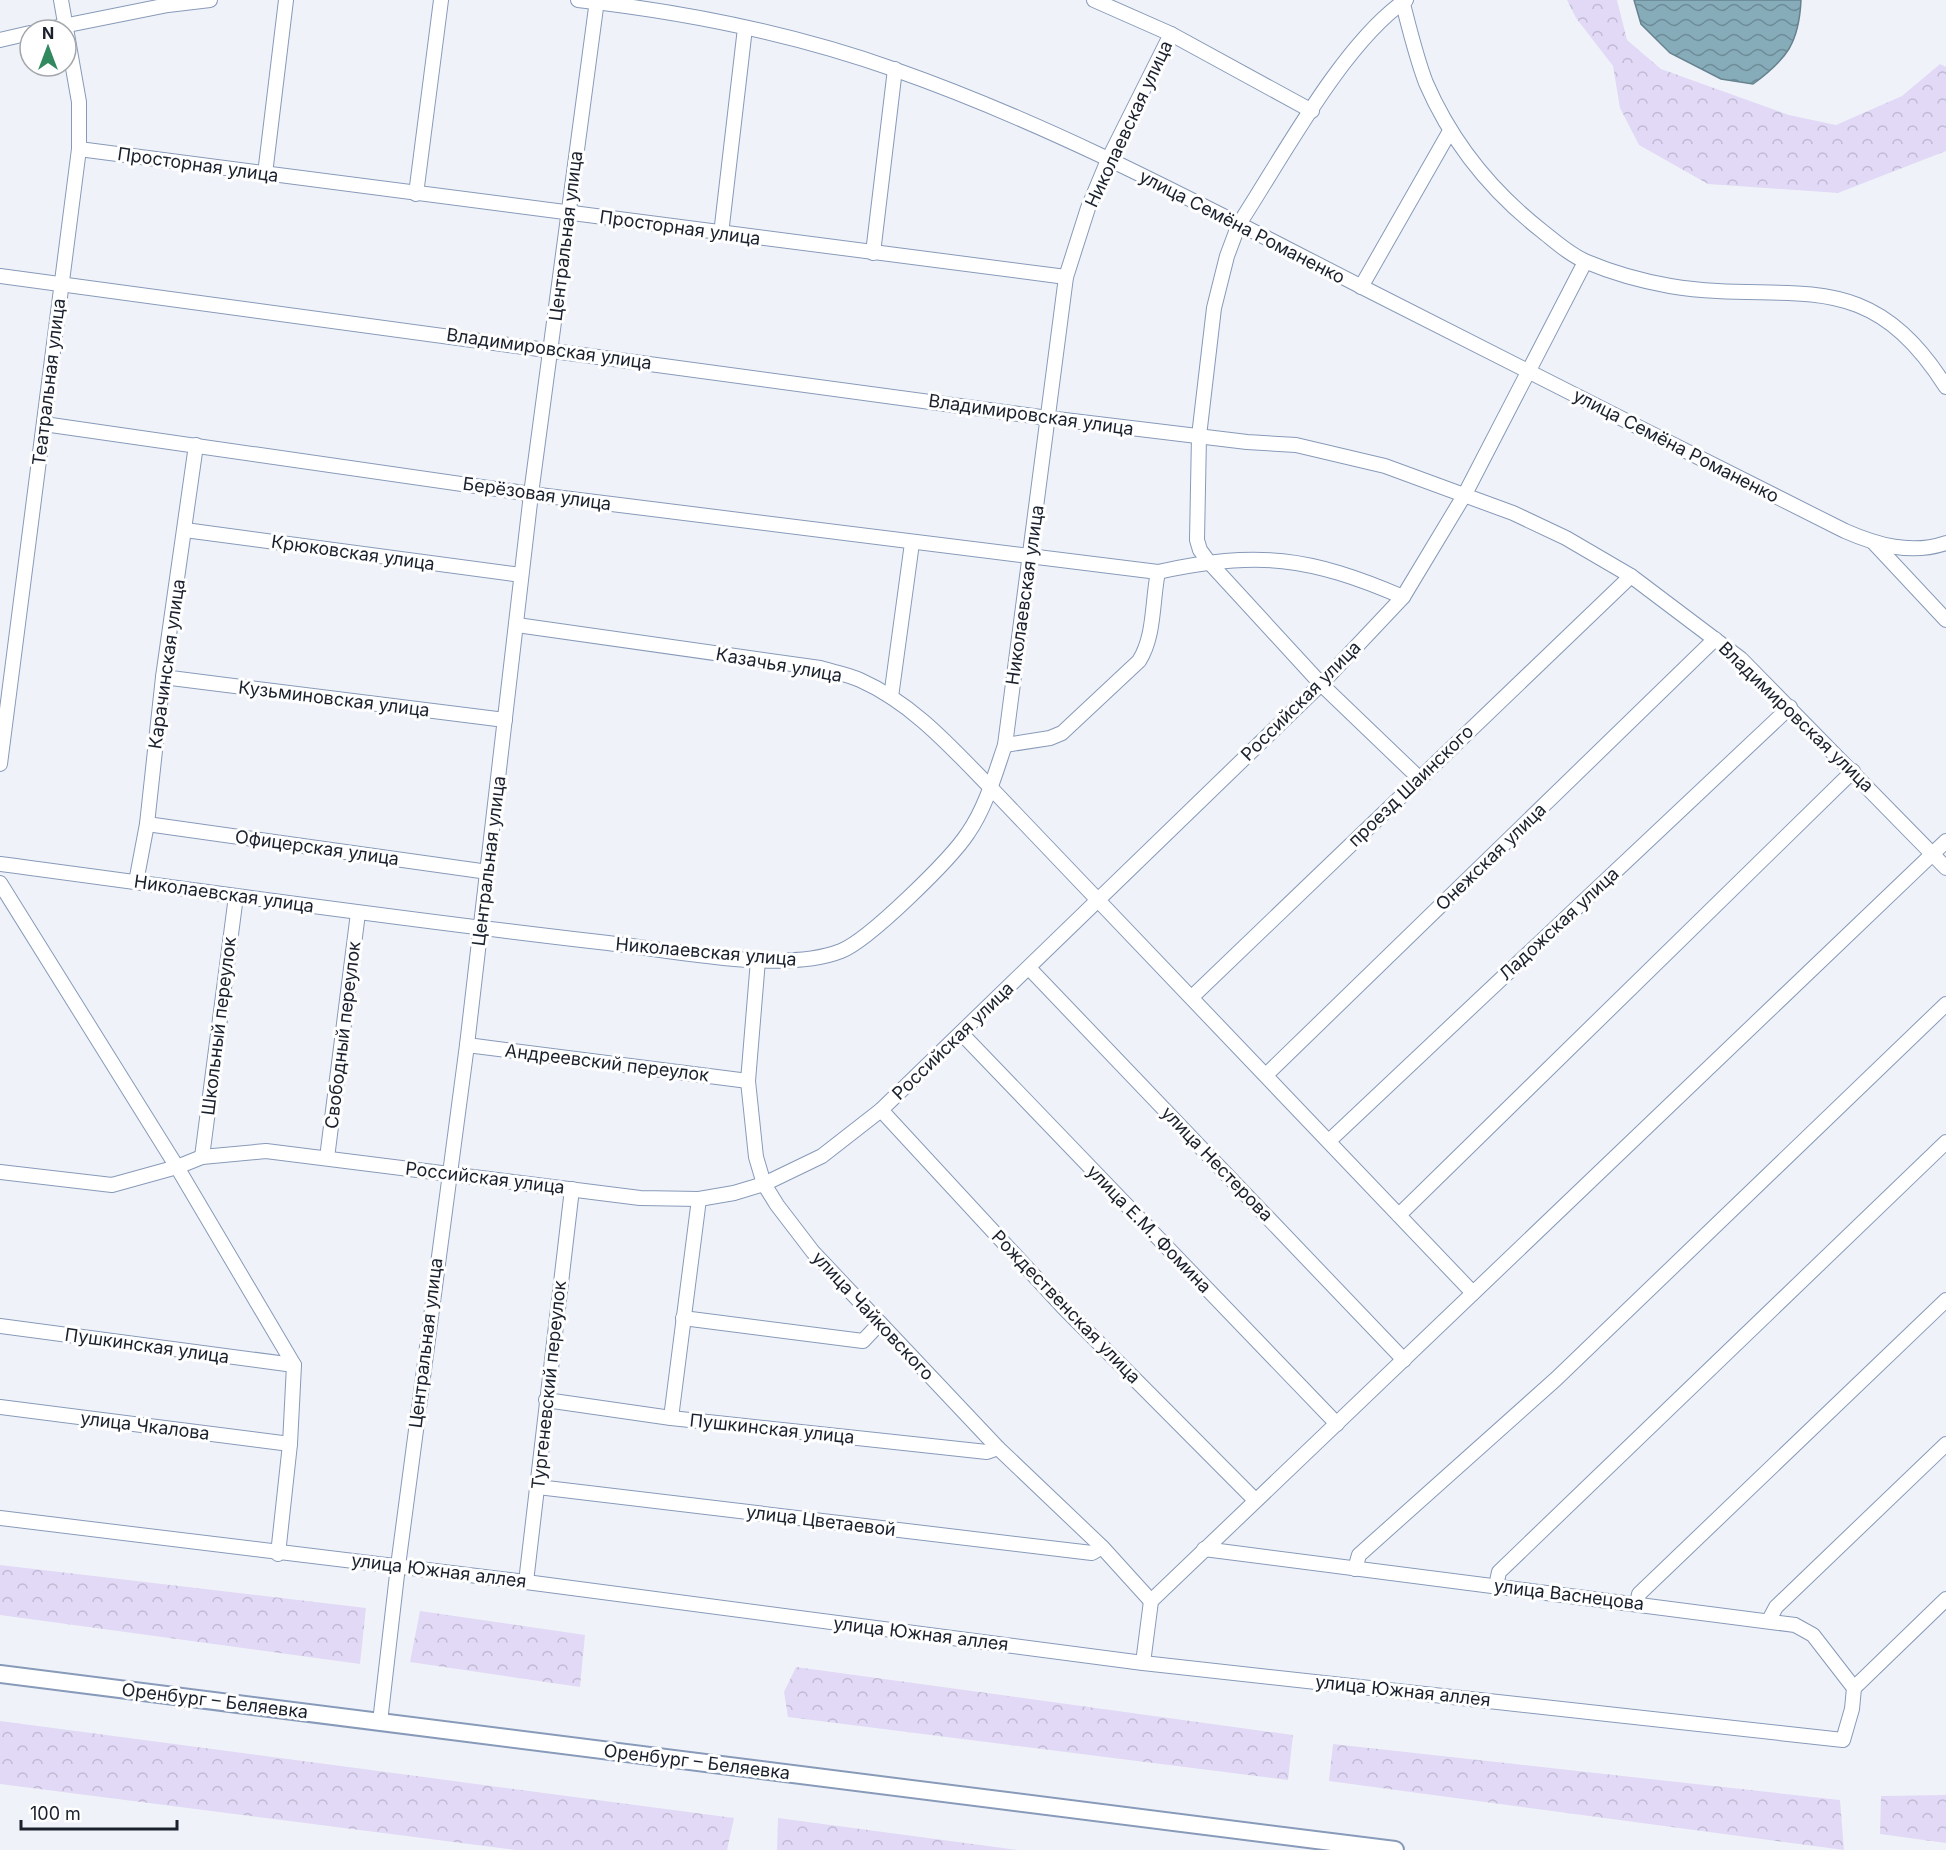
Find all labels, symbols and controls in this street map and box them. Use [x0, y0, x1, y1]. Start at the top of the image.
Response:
north arrow [18, 18, 78, 78]
text: N [42, 23, 54, 43]
street label: Николаевская улица [1081, 37, 1176, 211]
street label: Просторная улица [116, 143, 280, 186]
street label: Центральная улица [545, 150, 586, 322]
street label: улица Семёна Романенко [1136, 165, 1349, 288]
street label: Просторная улица [598, 206, 762, 249]
street label: Театральная улица [28, 297, 69, 467]
street label: Владимировская улица [445, 324, 653, 373]
street label: улица Семёна Романенко [1570, 384, 1783, 507]
street label: Владимировская улица [927, 390, 1135, 439]
street label: Берёзовая улица [461, 473, 613, 514]
street label: Николаевская улица [1001, 504, 1048, 686]
street label: Крюковская улица [270, 531, 436, 574]
street label: Карачинская улица [144, 578, 189, 750]
street label: Российская улица [1237, 637, 1365, 765]
street label: Владимировская улица [1715, 637, 1878, 796]
street label: Казачья улица [714, 643, 844, 686]
street label: Кузьминовская улица [237, 676, 431, 721]
street label: проезд Шаинского [1344, 721, 1477, 851]
street label: Центральная улица [468, 775, 509, 947]
street label: Онежская улица [1431, 799, 1550, 915]
street label: Офицерская улица [234, 826, 400, 869]
street label: Ладожская улица [1495, 863, 1623, 984]
street label: Николаевская улица [133, 870, 315, 917]
street label: Николаевская улица [615, 933, 797, 970]
street label: Школьный переулок [197, 935, 240, 1116]
street label: Свободный переулок [321, 940, 364, 1130]
street label: Российская улица [888, 977, 1018, 1104]
street label: Андреевский переулок [504, 1040, 711, 1085]
street label: улица Нестерова [1157, 1102, 1277, 1225]
street label: Российская улица [404, 1157, 566, 1198]
street label: улица Е.М. Фомина [1083, 1160, 1216, 1297]
street label: Рождественская улица [988, 1226, 1145, 1388]
street label: улица Чайковского [808, 1247, 939, 1384]
street label: Центральная улица [405, 1257, 446, 1429]
street label: Тургеневский переулок [527, 1279, 570, 1490]
street label: Пушкинская улица [64, 1324, 231, 1367]
street label: улица Чкалова [79, 1407, 211, 1444]
street label: Пушкинская улица [689, 1409, 856, 1448]
street label: улица Цветаевой [745, 1501, 897, 1540]
street label: улица Южная аллея [350, 1549, 528, 1592]
street label: улица Васнецова [1493, 1575, 1645, 1614]
street label: улица Южная аллея [832, 1612, 1010, 1655]
street label: улица Южная аллея [1314, 1671, 1492, 1710]
street label: Оренбург – Беляевка [121, 1679, 309, 1722]
street label: Оренбург – Беляевка [603, 1740, 791, 1783]
scale bar [21, 1793, 177, 1831]
text: 100 m [30, 1803, 81, 1824]

